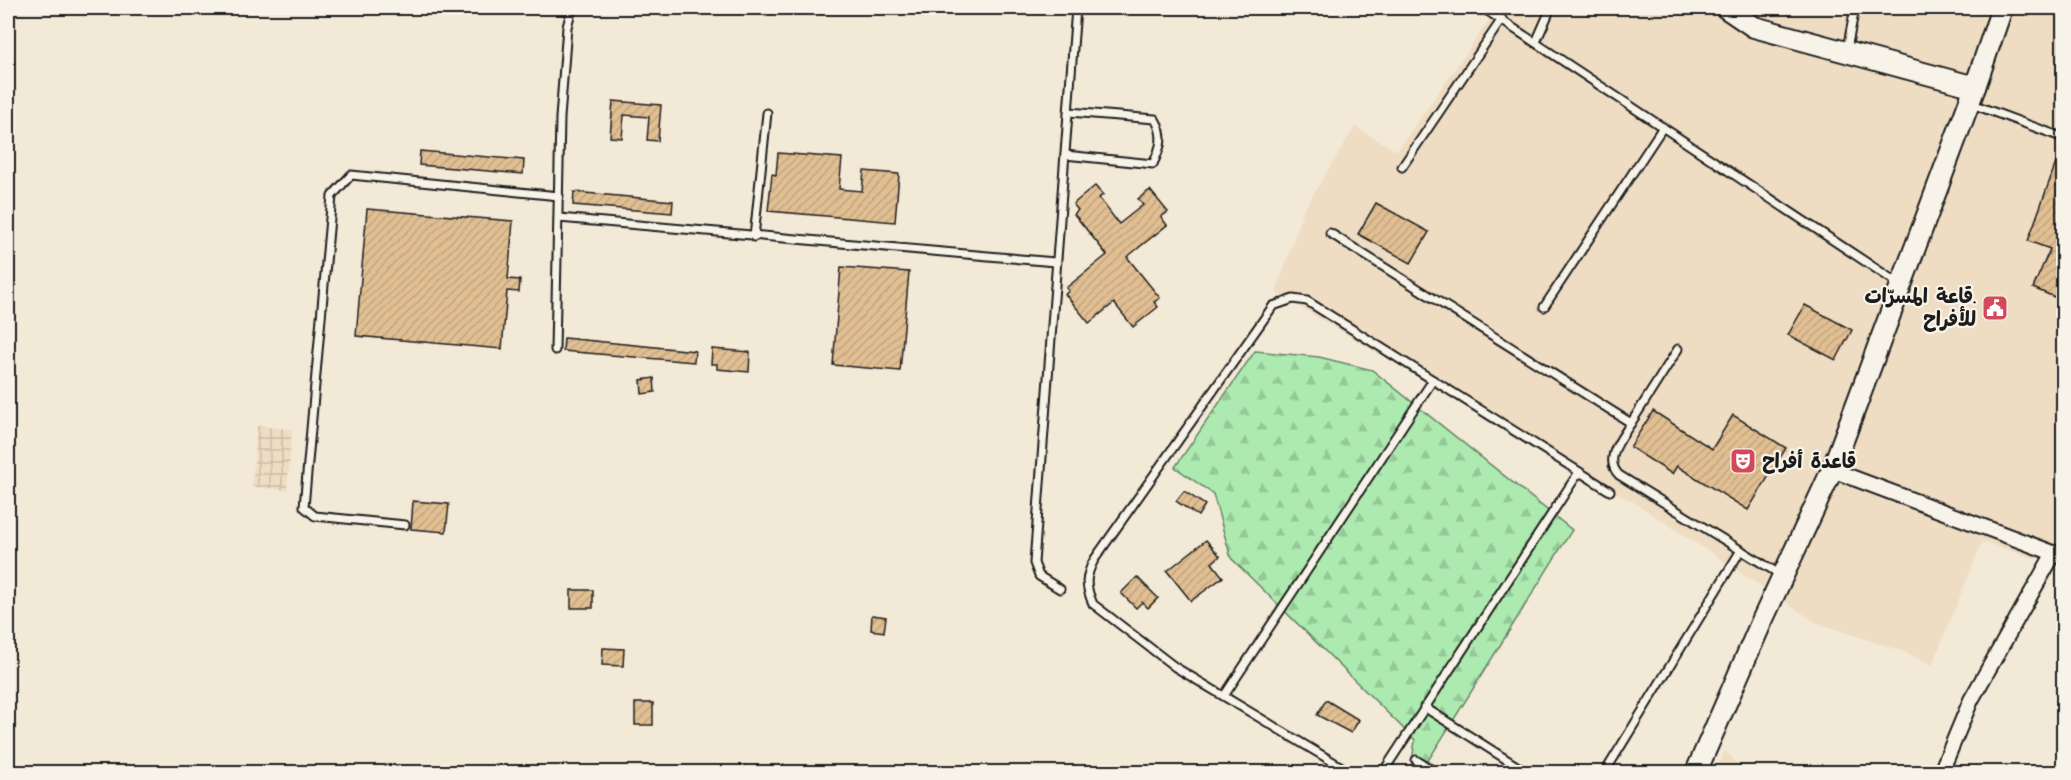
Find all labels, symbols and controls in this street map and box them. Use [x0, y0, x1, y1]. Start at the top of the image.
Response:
place label: قاعة المسرّات. للأفراح [1864, 283, 1976, 334]
public building icon: قاعة المسرّات. للأفراح [1980, 293, 2010, 323]
theatre icon: قاعدة أفراح [1728, 446, 1758, 476]
place label: قاعدة أفراح [1762, 448, 1856, 476]

